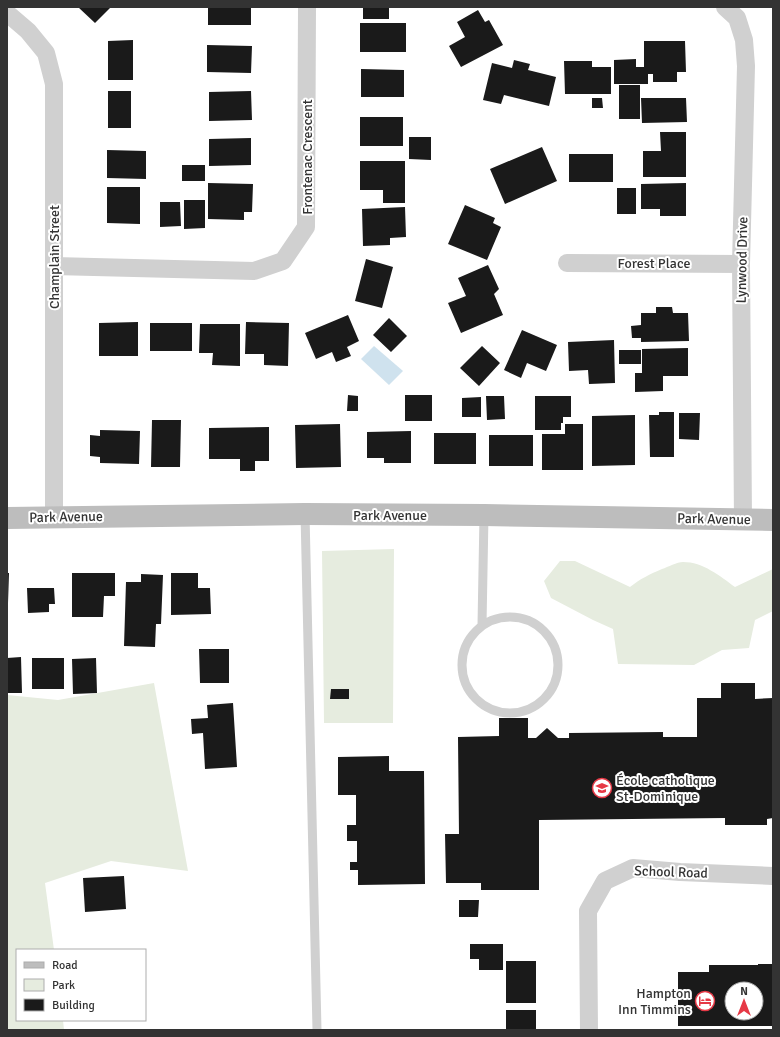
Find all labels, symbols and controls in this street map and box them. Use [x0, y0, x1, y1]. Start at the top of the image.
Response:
street label: Frontenac Crescent [299, 99, 316, 215]
street label: Champlain Street [46, 205, 63, 309]
street label: Lynwood Drive [733, 216, 751, 304]
street label: Forest Place [618, 255, 690, 272]
street label: Park Avenue [353, 507, 427, 524]
street label: Park Avenue [29, 508, 103, 526]
street label: Park Avenue [677, 510, 751, 528]
place label: École catholique St-Dominique [616, 772, 715, 805]
school or university icon: École catholique St-Dominique [591, 777, 613, 799]
street label: School Road [634, 862, 708, 882]
legend [16, 949, 146, 1021]
text: Road [52, 958, 78, 973]
text: Park [52, 978, 75, 993]
north arrow [724, 981, 764, 1021]
place label: Hampton Inn Timmins [618, 985, 691, 1018]
text: N [740, 985, 748, 998]
hotel icon: Hampton Inn Timmins [694, 990, 716, 1012]
text: Building [52, 998, 95, 1013]

